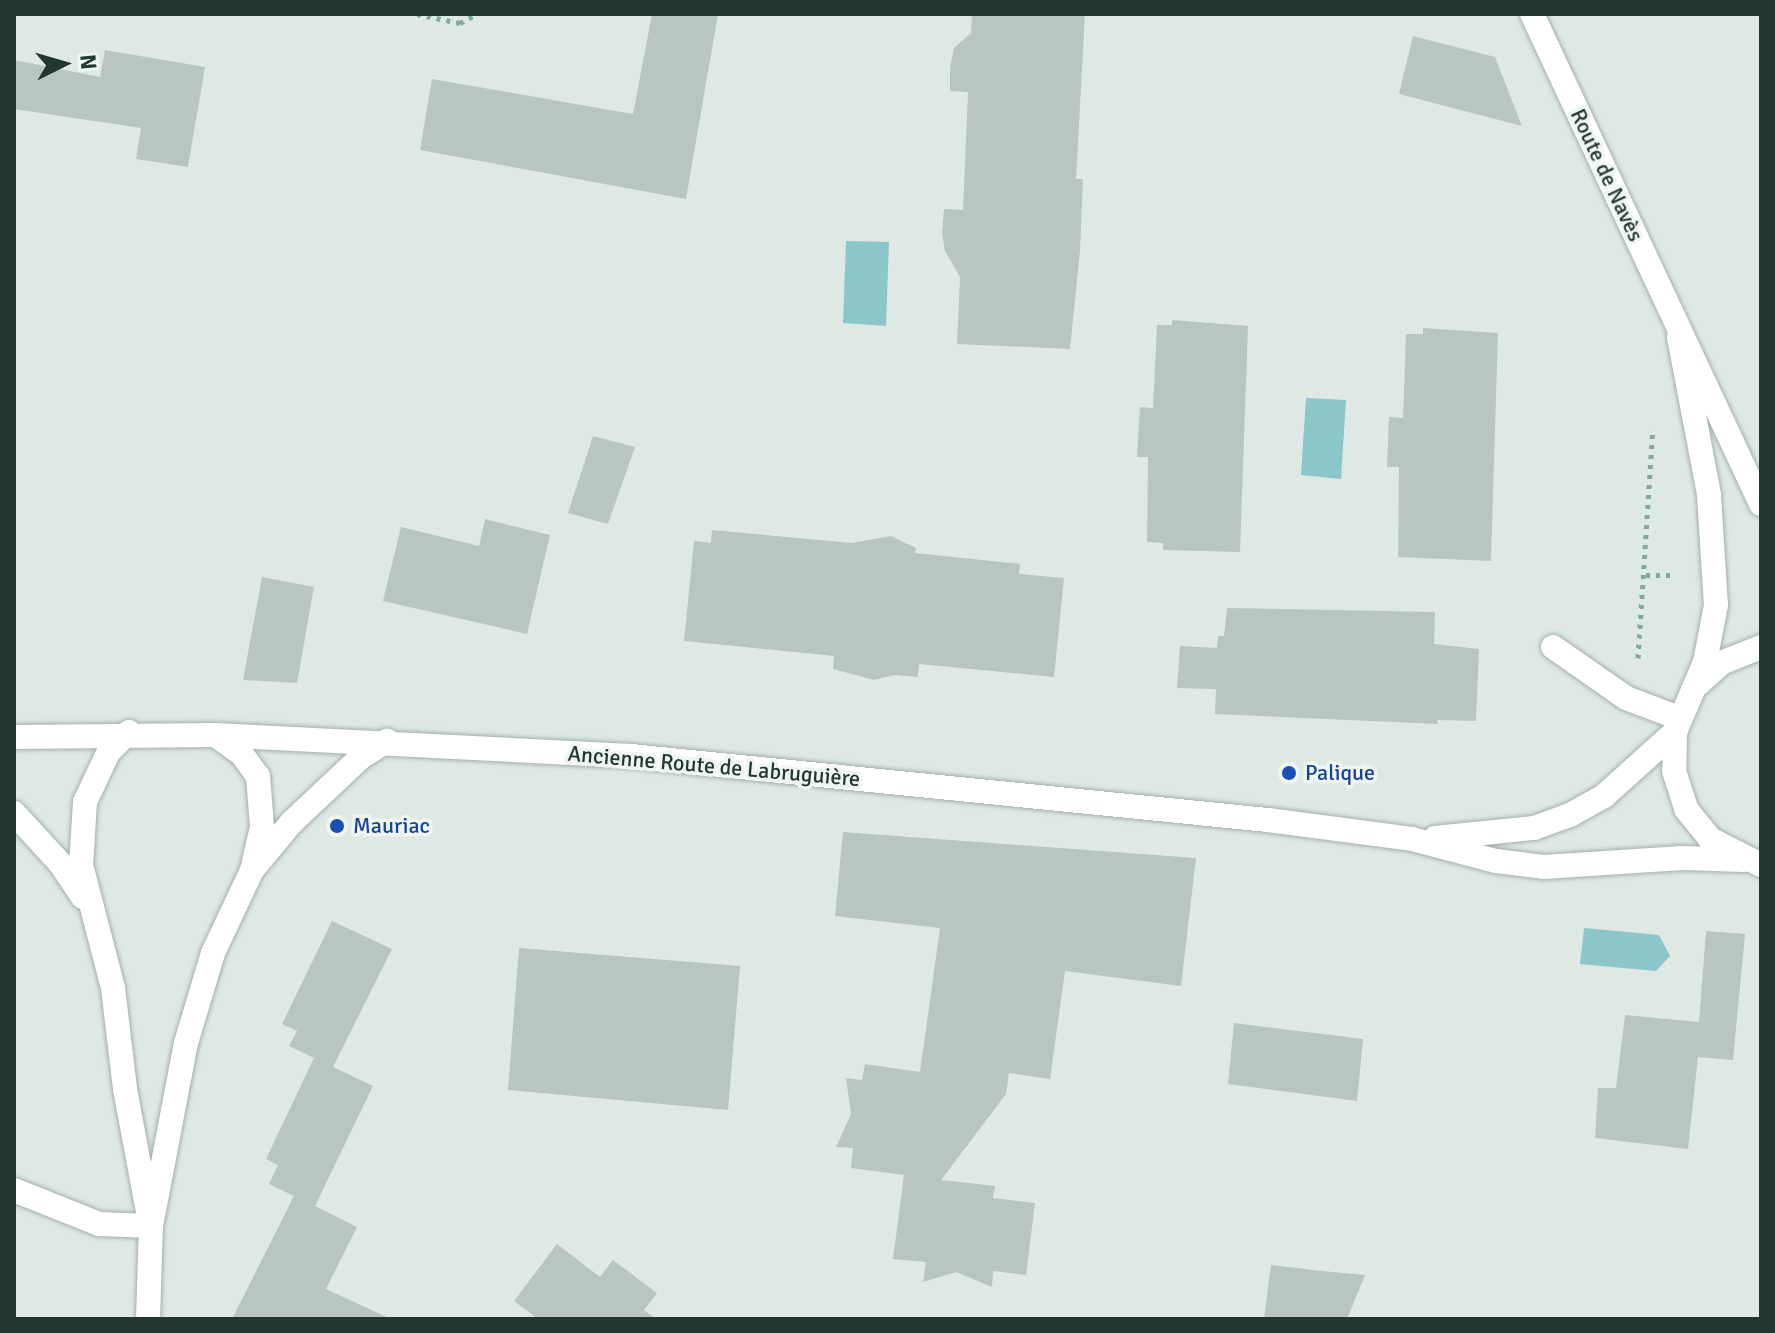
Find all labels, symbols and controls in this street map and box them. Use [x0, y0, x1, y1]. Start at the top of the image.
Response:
north arrow [24, 24, 104, 104]
text: N [74, 53, 103, 71]
street label: Route de Navès [1565, 104, 1649, 246]
street label: Ancienne Route de Labruguière [567, 740, 861, 792]
place label: Palique [1305, 760, 1375, 786]
marker: Palique [1280, 764, 1298, 782]
place label: Mauriac [353, 813, 430, 839]
marker: Mauriac [328, 817, 346, 835]

